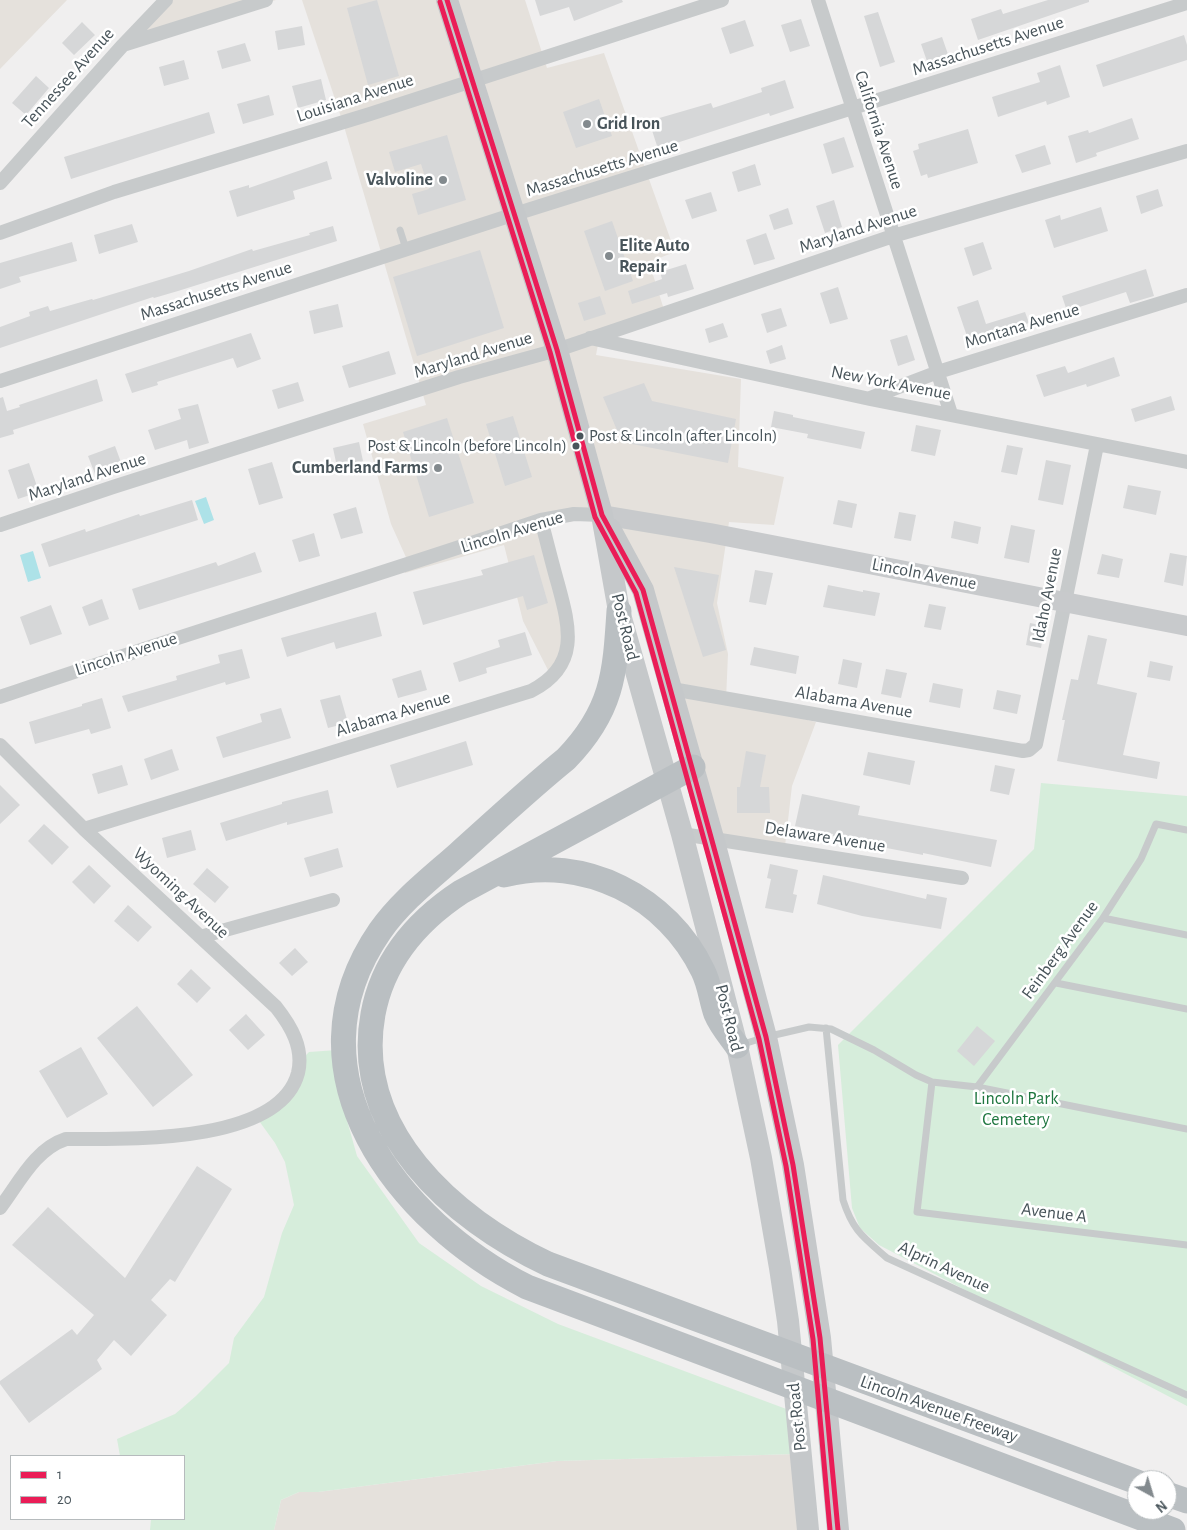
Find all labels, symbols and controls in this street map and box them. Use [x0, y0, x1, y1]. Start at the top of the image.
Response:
street label: Massachusetts Avenue [910, 11, 1066, 81]
street label: Tennessee Avenue [17, 23, 119, 133]
street label: California Avenue [850, 68, 908, 192]
street label: Louisiana Avenue [294, 69, 416, 127]
place label: Grid Iron [597, 113, 660, 135]
marker: Grid Iron [581, 118, 593, 130]
street label: Massachusetts Avenue [523, 135, 681, 201]
place label: Valvoline [366, 169, 433, 191]
marker: Valvoline [437, 174, 449, 186]
street label: Maryland Avenue [796, 200, 920, 258]
place label: Elite Auto Repair [619, 235, 690, 278]
marker: Elite Auto Repair [603, 250, 615, 262]
street label: Massachusetts Avenue [138, 256, 294, 326]
street label: Montana Avenue [962, 298, 1082, 354]
street label: Maryland Avenue [411, 327, 535, 383]
street label: New York Avenue [829, 361, 953, 405]
place label: Post & Lincoln (after Lincoln) [589, 426, 777, 446]
marker: Post & Lincoln (after Lincoln) [575, 431, 585, 441]
place label: Post & Lincoln (before Lincoln) [367, 436, 567, 456]
marker: Post & Lincoln (before Lincoln) [571, 441, 581, 451]
street label: Maryland Avenue [25, 448, 149, 506]
place label: Cumberland Farms [292, 457, 428, 479]
marker: Cumberland Farms [432, 462, 444, 474]
street label: Lincoln Avenue [458, 506, 566, 558]
street label: Idaho Avenue [1027, 546, 1067, 644]
street label: Lincoln Avenue [870, 553, 978, 595]
street label: Post Road [606, 591, 644, 663]
street label: Lincoln Avenue [72, 627, 180, 681]
street label: Alabama Avenue [794, 681, 914, 723]
street label: Alabama Avenue [333, 686, 453, 742]
street label: Delaware Avenue [763, 817, 887, 857]
street label: Wyoming Avenue [128, 843, 234, 943]
street label: Feinberg Avenue [1017, 896, 1103, 1004]
street label: Post Road [710, 982, 748, 1054]
park label: Lincoln Park Cemetery [974, 1088, 1058, 1130]
street label: Avenue A [1020, 1198, 1088, 1228]
street label: Alprin Avenue [895, 1236, 993, 1298]
street label: Lincoln Avenue Freeway [857, 1370, 1021, 1448]
street label: Post Road [783, 1382, 811, 1452]
legend [10, 1455, 185, 1520]
text: 1 [57, 1467, 62, 1482]
north arrow [1127, 1470, 1177, 1520]
text: 20 [57, 1492, 72, 1507]
text: N [1153, 1497, 1169, 1514]

